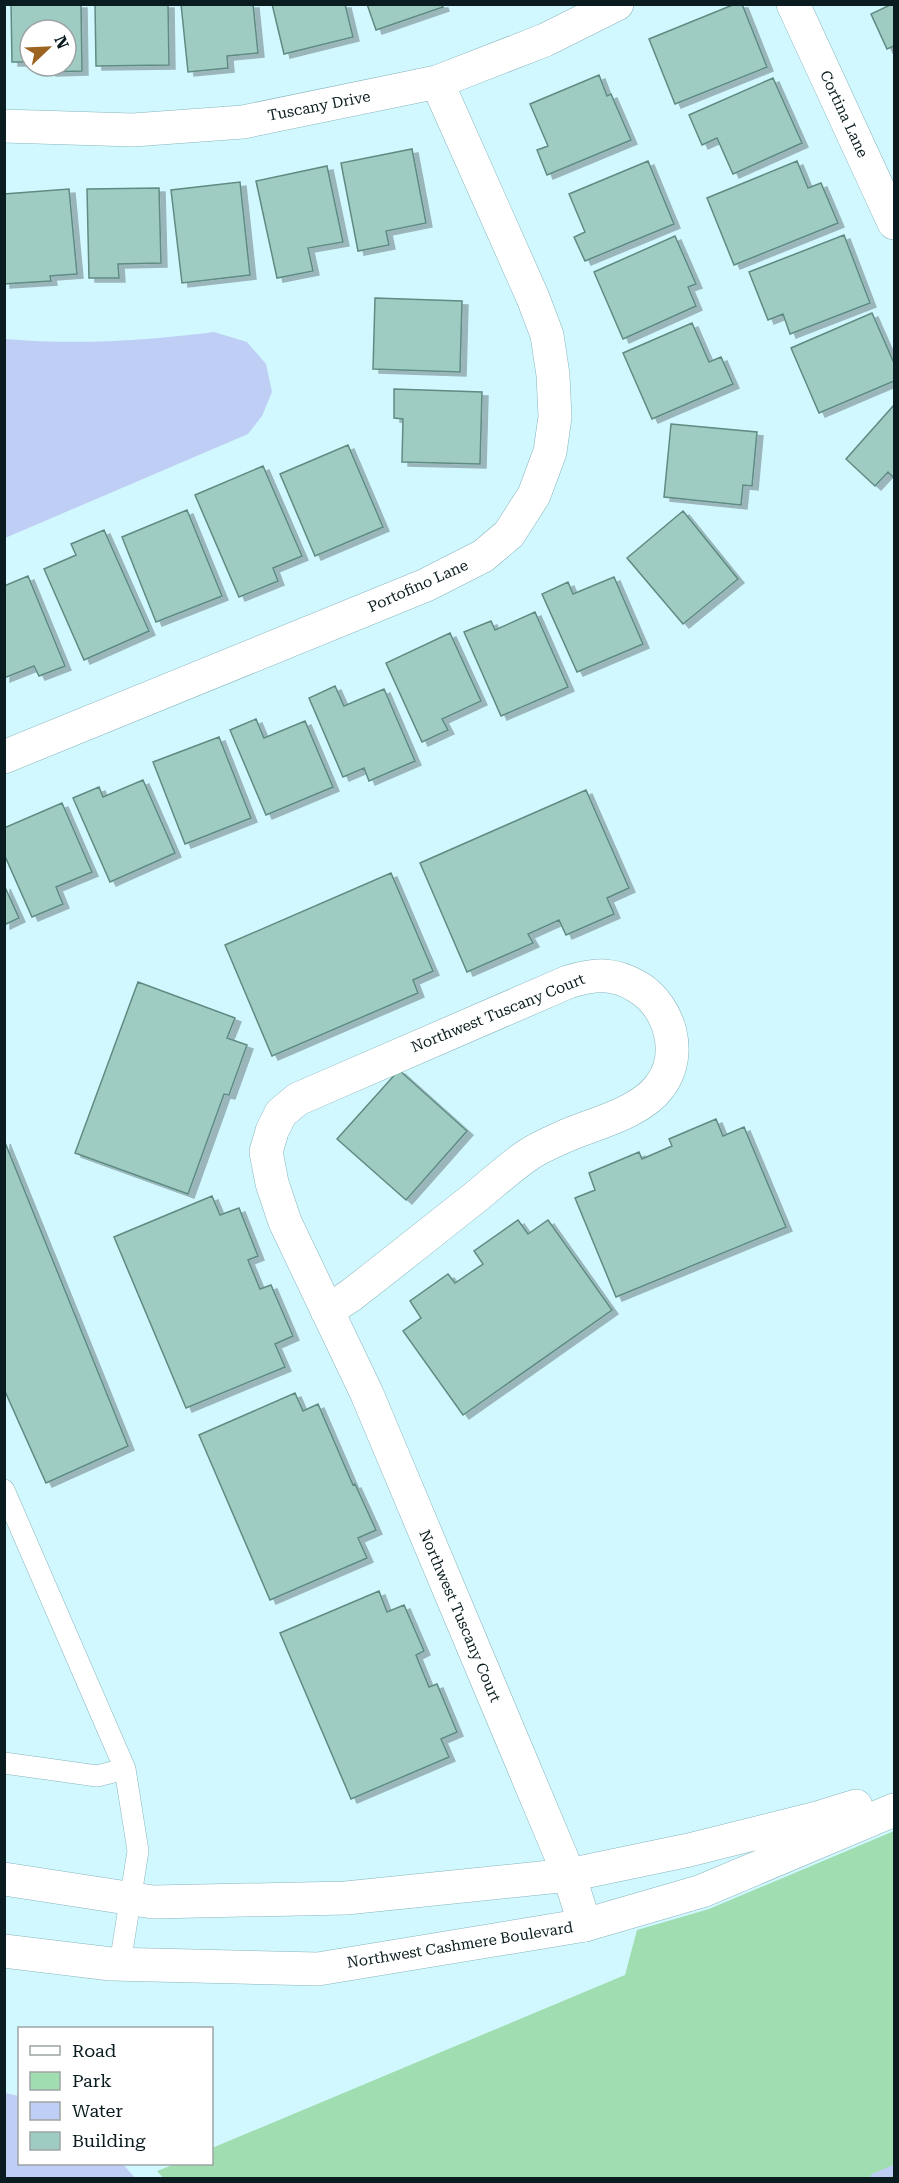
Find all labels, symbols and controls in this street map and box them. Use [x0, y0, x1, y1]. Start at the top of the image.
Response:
north arrow [18, 18, 78, 78]
text: N [50, 33, 73, 52]
street label: Cortina Lane [816, 68, 872, 160]
street label: Tuscany Drive [266, 87, 372, 125]
street label: Portofino Lane [365, 556, 471, 616]
street label: Northwest Tuscany Court [408, 970, 588, 1056]
street label: Northwest Tuscany Court [415, 1527, 505, 1705]
street label: Northwest Cashmere Boulevard [346, 1918, 575, 1972]
legend [18, 2027, 213, 2165]
text: Road [72, 2040, 117, 2061]
text: Park [72, 2070, 112, 2091]
text: Water [72, 2100, 123, 2121]
text: Building [72, 2130, 146, 2151]

